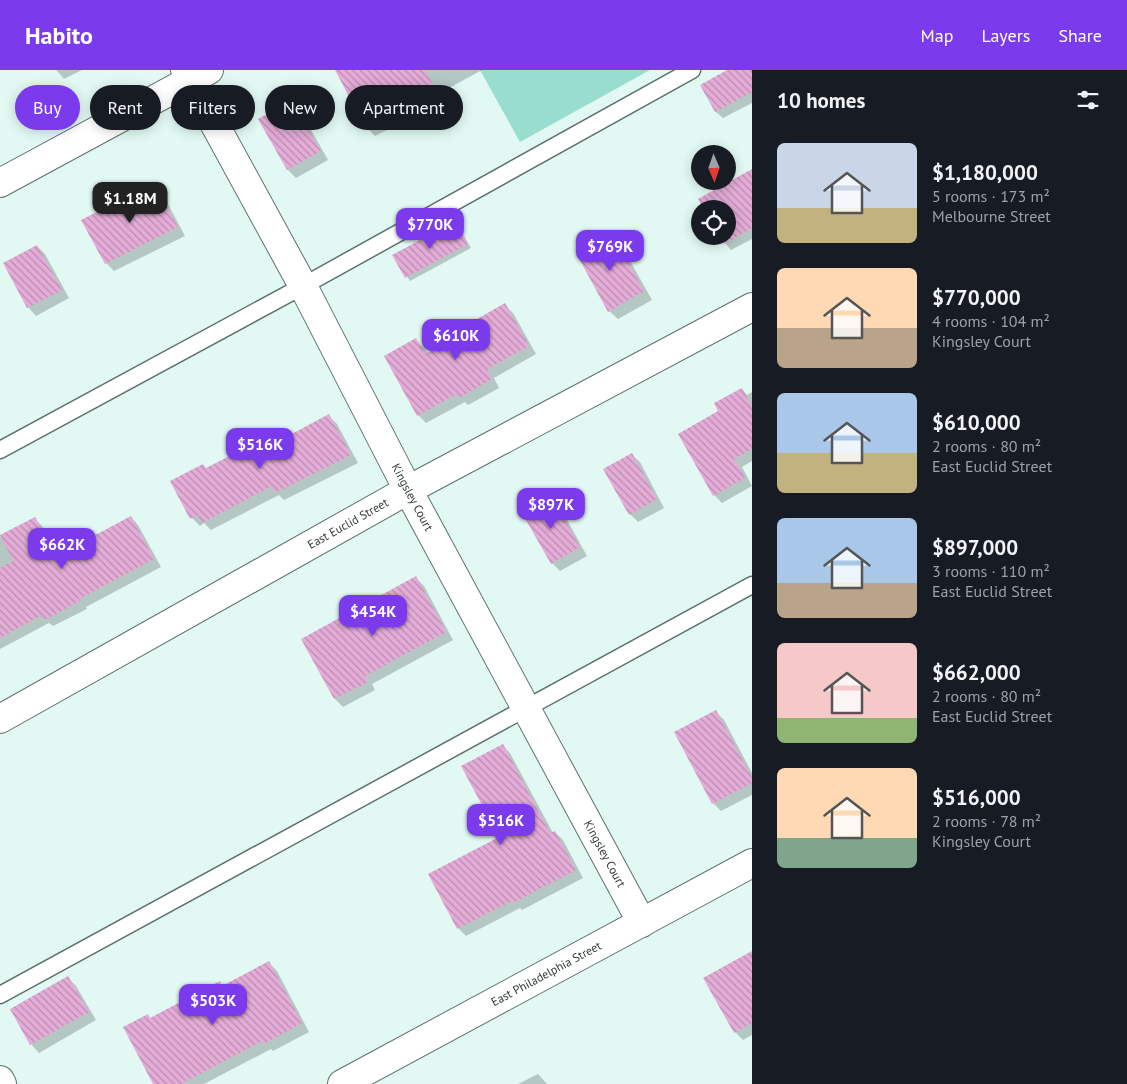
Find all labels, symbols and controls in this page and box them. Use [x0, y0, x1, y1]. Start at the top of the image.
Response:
text: Habito [25, 20, 93, 51]
text: Map [921, 24, 953, 47]
text: Layers [981, 24, 1030, 47]
text: Share [1058, 24, 1102, 47]
chip: Buy [15, 85, 80, 130]
chip: Rent [90, 85, 161, 130]
chip: Filters [171, 85, 255, 130]
chip: New [265, 85, 335, 130]
chip: Apartment [345, 85, 463, 130]
icon: filters [1074, 86, 1102, 114]
text: 10 homes [777, 87, 865, 114]
north arrow [691, 145, 736, 190]
map controls [691, 145, 736, 245]
text: $1,180,000 [932, 159, 1038, 186]
icon: home [817, 163, 877, 223]
pin: $1.18M [89, 182, 171, 224]
text: 5 rooms · 173 m² [932, 186, 1050, 206]
text: $1.18M [103, 188, 157, 208]
button: locate [691, 200, 736, 245]
text: Melbourne Street [932, 206, 1051, 226]
pin: $770K [395, 208, 465, 250]
text: $770K [407, 214, 453, 234]
pin: $769K [575, 230, 645, 272]
text: $769K [587, 236, 633, 256]
text: $770,000 [932, 284, 1021, 311]
icon: home [817, 288, 877, 348]
text: 4 rooms · 104 m² [932, 311, 1050, 331]
pin: $610K [421, 318, 491, 361]
text: $610K [433, 325, 479, 345]
text: Kingsley Court [932, 331, 1031, 351]
text: $610,000 [932, 409, 1021, 436]
icon: home [817, 413, 877, 473]
pin: $516K [225, 428, 295, 470]
text: $516K [237, 434, 283, 454]
text: 2 rooms · 80 m² [932, 436, 1041, 456]
text: East Euclid Street [932, 456, 1052, 476]
street label: Kingsley Court [389, 461, 437, 533]
pin: $897K [516, 488, 586, 530]
text: $897K [528, 494, 574, 514]
street label: East Euclid Street [305, 495, 391, 552]
pin: $662K [27, 528, 97, 570]
text: $662K [39, 534, 85, 554]
text: $897,000 [932, 534, 1018, 561]
icon: home [817, 538, 877, 598]
text: 3 rooms · 110 m² [932, 561, 1050, 581]
text: East Euclid Street [932, 581, 1052, 601]
pin: $454K [338, 594, 408, 637]
text: $454K [350, 601, 396, 621]
text: $662,000 [932, 659, 1021, 686]
icon: home [817, 663, 877, 723]
text: 2 rooms · 80 m² [932, 686, 1041, 706]
text: East Euclid Street [932, 706, 1052, 726]
text: $516,000 [932, 784, 1021, 811]
icon: home [817, 788, 877, 848]
pin: $516K [466, 804, 536, 846]
text: $516K [478, 810, 524, 830]
text: 2 rooms · 78 m² [932, 811, 1041, 831]
street label: Kingsley Court [581, 817, 629, 890]
text: Kingsley Court [932, 831, 1031, 851]
street label: East Philadelphia Street [488, 938, 604, 1009]
pin: $503K [178, 984, 248, 1026]
text: $503K [190, 990, 236, 1010]

